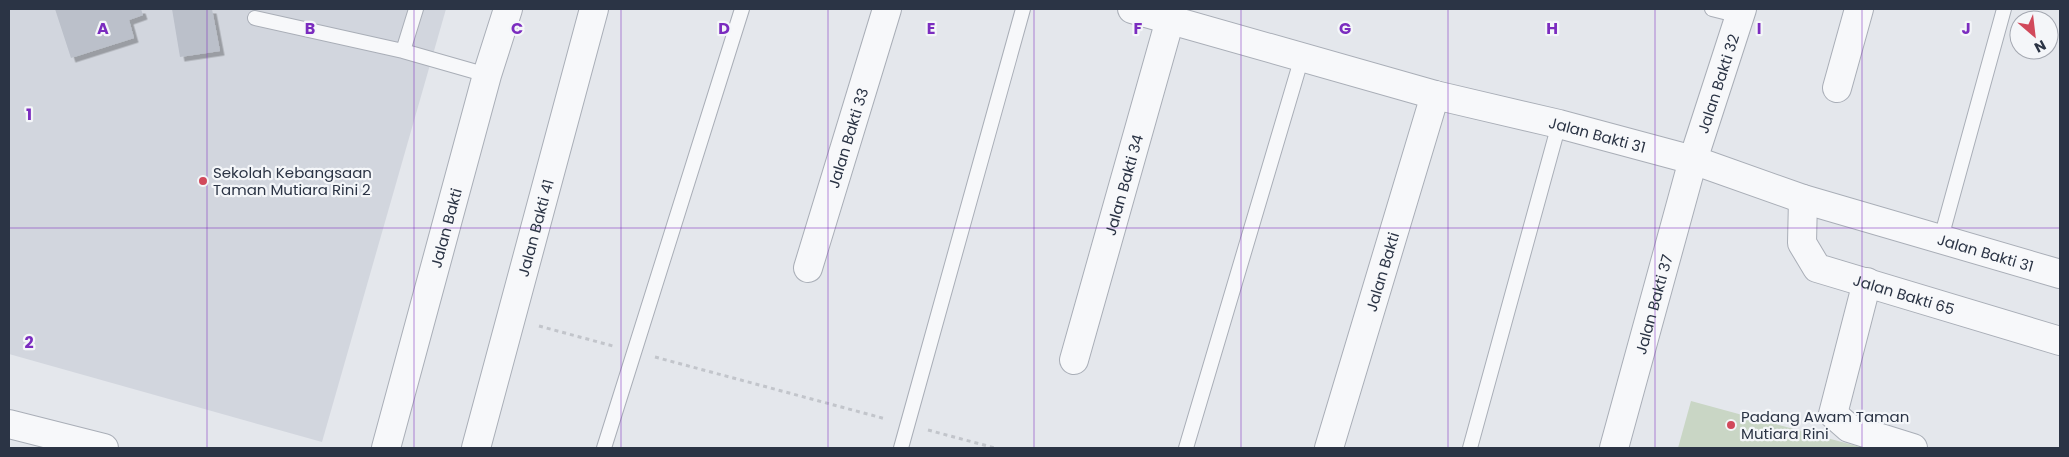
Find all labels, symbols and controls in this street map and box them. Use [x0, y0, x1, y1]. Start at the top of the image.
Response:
north arrow [2009, 10, 2059, 60]
text: A [97, 17, 109, 40]
text: B [305, 17, 315, 40]
text: C [511, 17, 523, 40]
text: D [718, 17, 730, 40]
text: E [927, 17, 935, 40]
text: F [1134, 17, 1143, 40]
text: G [1339, 17, 1351, 40]
text: H [1546, 17, 1558, 40]
text: I [1757, 17, 1761, 40]
text: J [1961, 17, 1971, 40]
street label: Jalan Bakti 32 [1692, 31, 1744, 136]
text: N [2031, 35, 2049, 58]
street label: Jalan Bakti 33 [823, 85, 873, 190]
text: 1 [26, 103, 32, 126]
street label: Jalan Bakti 31 [1547, 111, 1648, 157]
street label: Jalan Bakti 34 [1099, 132, 1148, 238]
place label: Sekolah Kebangsaan Taman Mutiara Rini 2 [213, 162, 372, 200]
marker: Sekolah Kebangsaan Taman Mutiara Rini 2 [197, 175, 209, 187]
street label: Jalan Bakti 41 [512, 177, 558, 279]
street label: Jalan Bakti [425, 186, 466, 270]
street label: Jalan Bakti 31 [1935, 228, 2036, 276]
street label: Jalan Bakti [1360, 230, 1404, 314]
street label: Jalan Bakti 37 [1630, 252, 1677, 357]
street label: Jalan Bakti 65 [1851, 269, 1957, 319]
text: 2 [24, 331, 34, 354]
place label: Padang Awam Taman Mutiara Rini [1741, 406, 1909, 444]
marker: Padang Awam Taman Mutiara Rini [1725, 419, 1737, 431]

